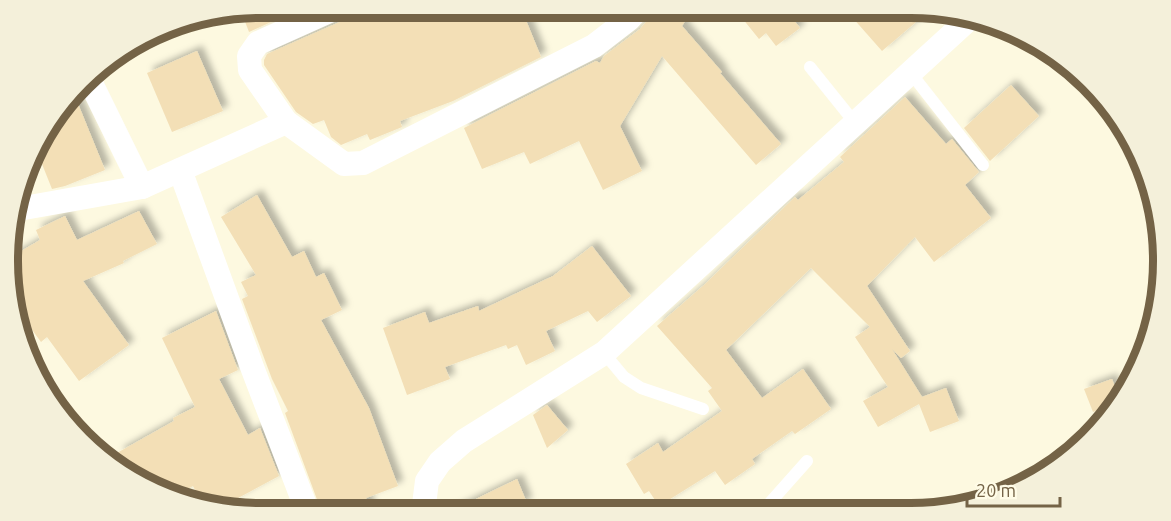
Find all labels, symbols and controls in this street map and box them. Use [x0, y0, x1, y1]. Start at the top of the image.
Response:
scale bar [967, 470, 1060, 508]
text: 20 m [976, 480, 1016, 500]

